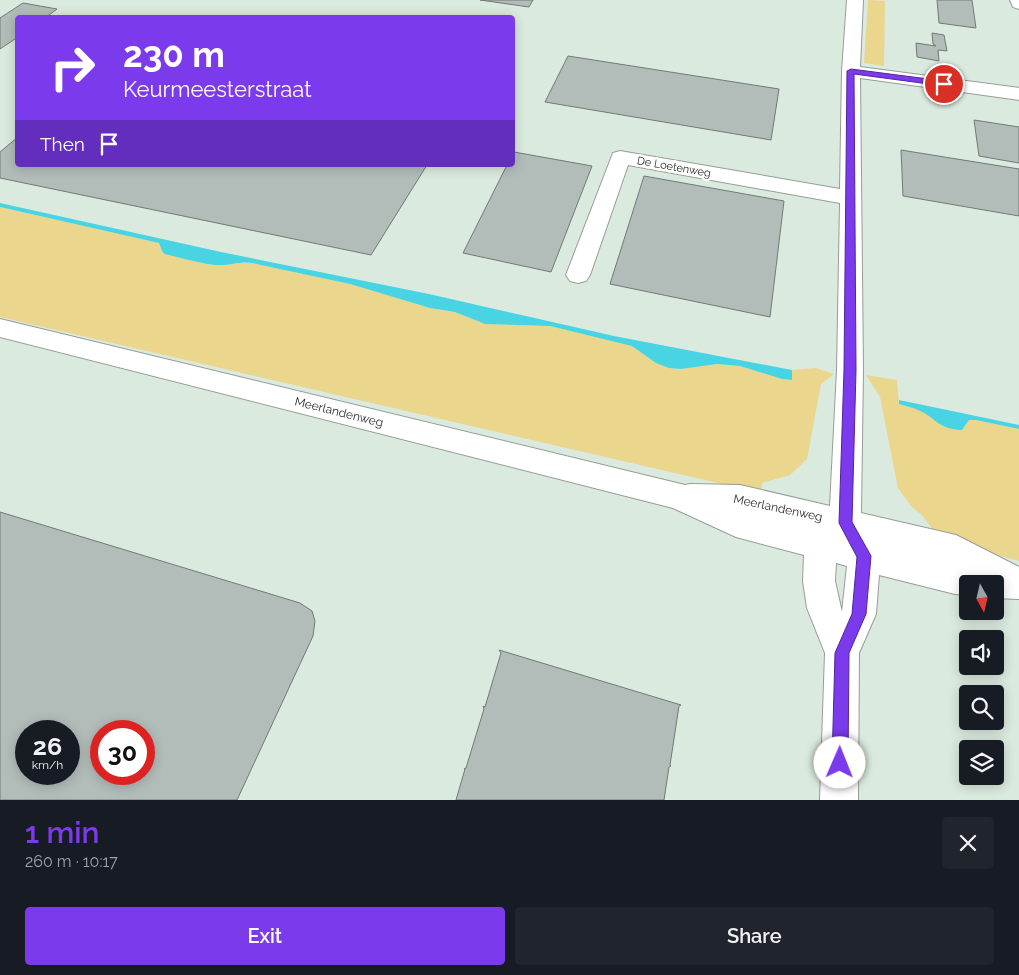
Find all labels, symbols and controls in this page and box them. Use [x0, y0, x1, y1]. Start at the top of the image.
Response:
text: 230 m [123, 34, 225, 75]
icon: right [40, 35, 105, 100]
pin [923, 63, 965, 105]
icon: arrive [930, 70, 958, 98]
text: Keurmeesterstraat [123, 76, 312, 102]
icon: arrive [95, 130, 123, 158]
text: Then [40, 133, 85, 155]
street label: De Loetenweg [636, 154, 712, 180]
street label: Meerlandenweg [293, 394, 385, 430]
street label: Meerlandenweg [732, 492, 824, 524]
north arrow [959, 575, 1004, 620]
map controls [959, 575, 1004, 785]
button: sound [959, 630, 1004, 675]
button: search [959, 685, 1004, 730]
speed limit sign: 30 [90, 720, 155, 785]
text: 26 [33, 731, 62, 761]
position arrow [813, 736, 865, 788]
button: layers [959, 740, 1004, 785]
text: km/h [32, 758, 63, 772]
text: 1 min [25, 815, 100, 850]
button: close [942, 817, 994, 869]
text: 260 m · 10:17 [25, 852, 118, 871]
button: Exit [25, 907, 505, 965]
button: Share [515, 907, 994, 965]

